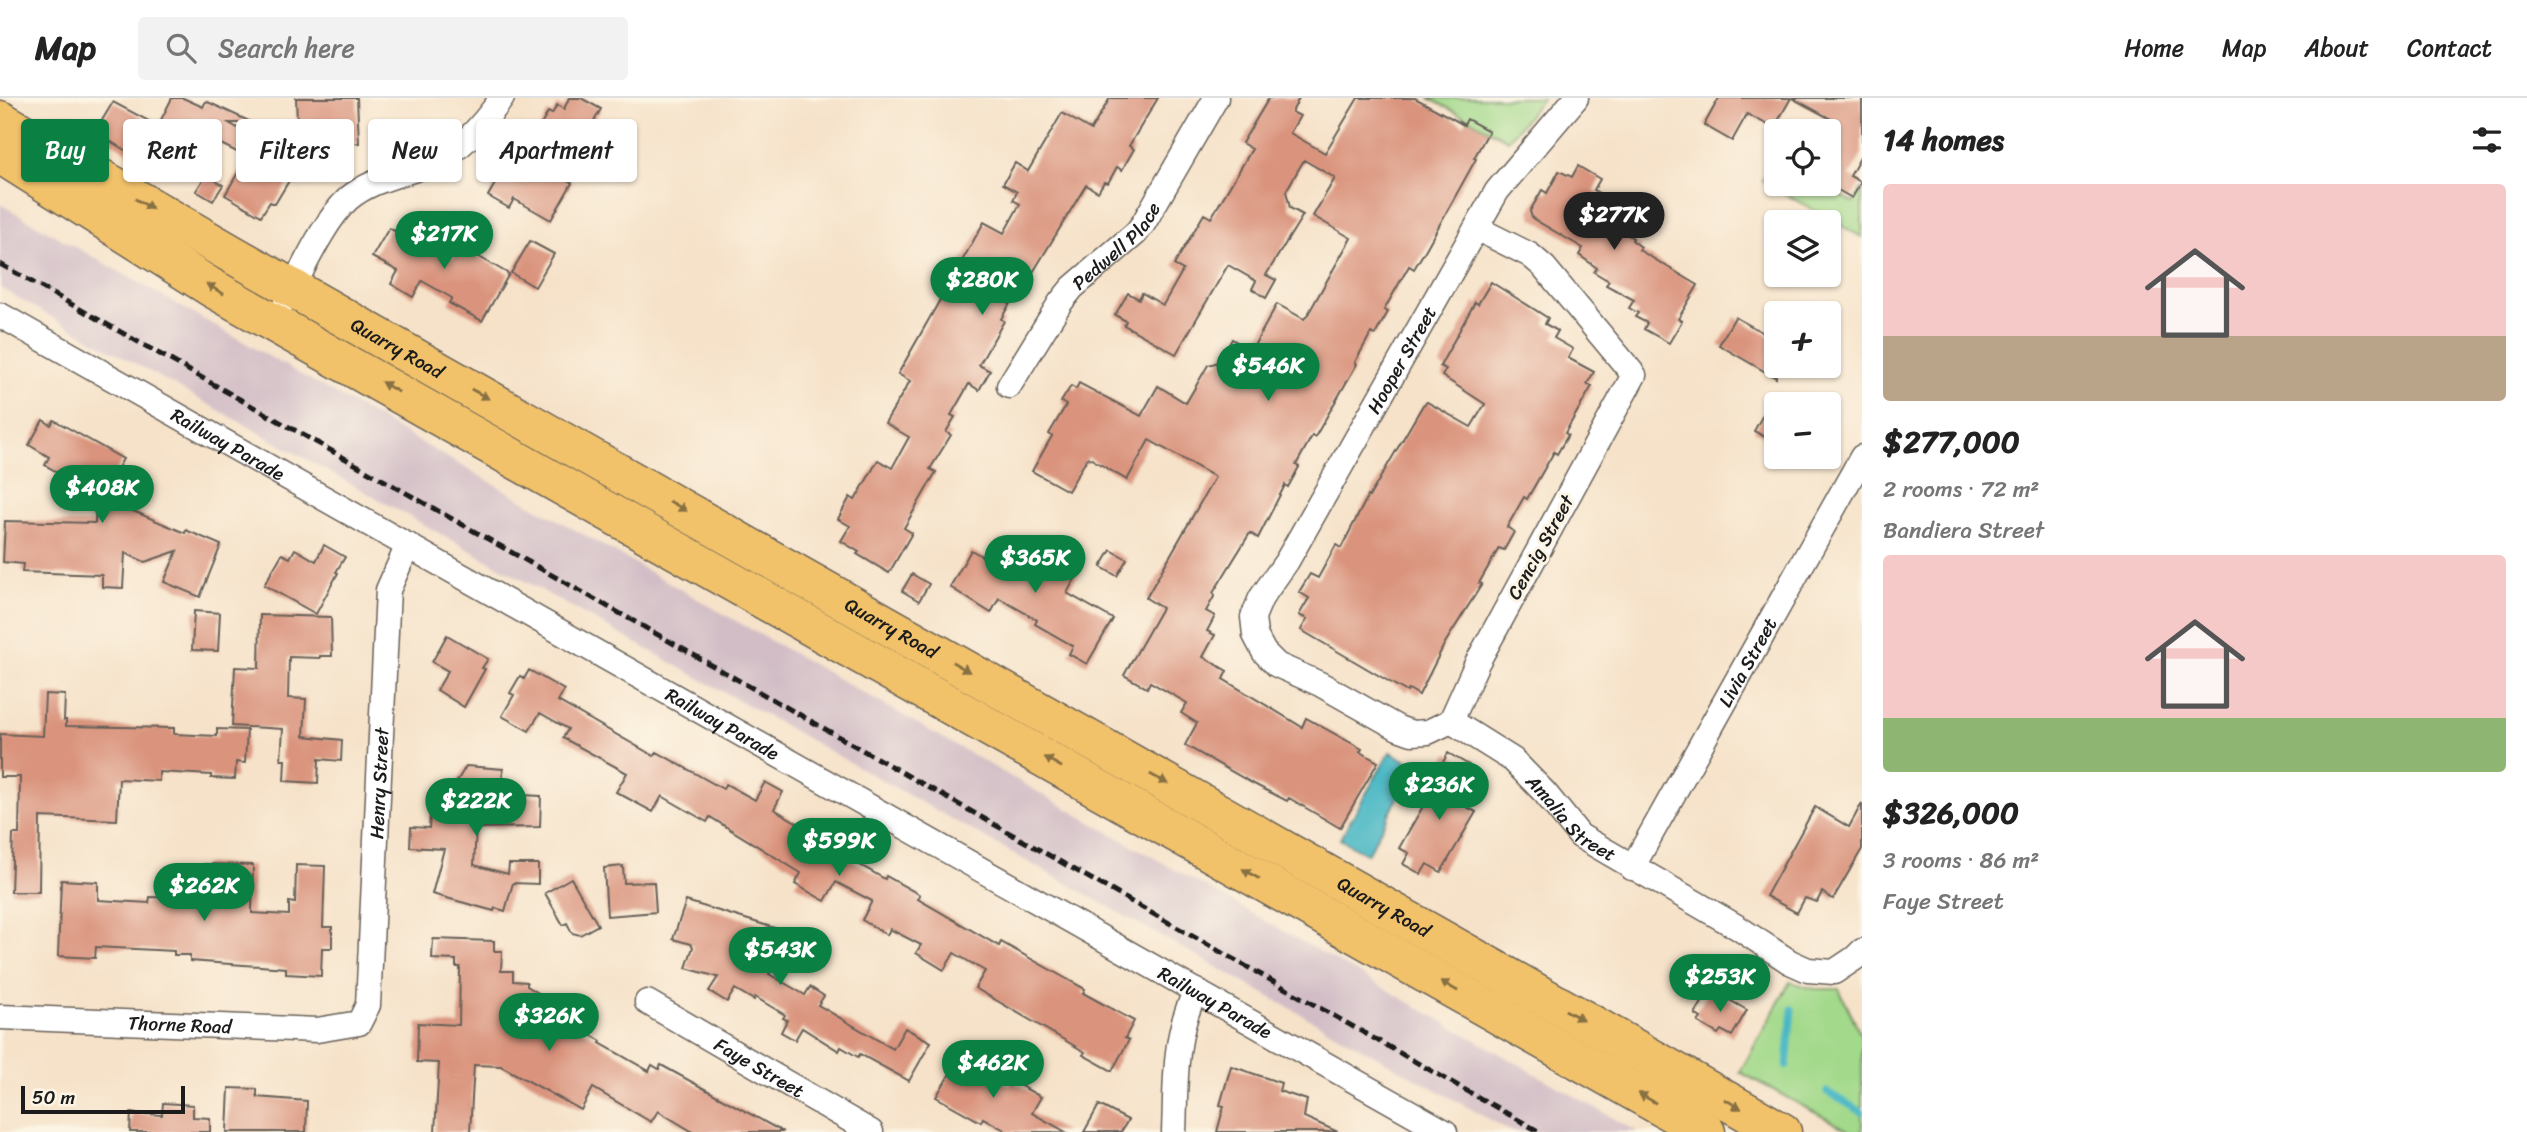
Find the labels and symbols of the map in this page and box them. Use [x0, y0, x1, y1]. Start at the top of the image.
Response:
pin: $277K [1565, 192, 1663, 252]
street label: Pedwell Place [1064, 195, 1170, 299]
one-way arrow [134, 197, 153, 210]
pin: $217K [395, 212, 493, 271]
pin: $280K [933, 258, 1031, 317]
one-way arrow [205, 283, 225, 295]
street label: Hooper Street [1358, 300, 1446, 420]
street label: Quarry Road [344, 309, 452, 389]
pin: $546K [1219, 344, 1317, 403]
one-way arrow [380, 381, 399, 393]
one-way arrow [471, 388, 490, 400]
street label: Railway Parade [165, 399, 291, 490]
pin: $408K [53, 466, 151, 525]
street label: Cencig Street [1498, 487, 1584, 606]
one-way arrow [669, 500, 688, 512]
pin: $365K [986, 536, 1084, 595]
street label: Quarry Road [838, 588, 946, 669]
street label: Livia Street [1709, 611, 1786, 713]
one-way arrow [952, 660, 971, 673]
street label: Railway Parade [659, 678, 786, 770]
street label: Henry Street [360, 726, 398, 840]
one-way arrow [1043, 756, 1062, 768]
pin: $236K [1390, 762, 1488, 822]
street label: Amalia Street [1517, 766, 1623, 871]
one-way arrow [1149, 773, 1169, 785]
pin: $222K [427, 778, 525, 838]
pin: $599K [790, 818, 888, 878]
pin: $262K [155, 864, 253, 923]
street label: Quarry Road [1331, 867, 1438, 948]
one-way arrow [1241, 868, 1260, 880]
pin: $543K [731, 928, 829, 987]
pin: $253K [1671, 954, 1769, 1014]
street label: Railway Parade [1152, 957, 1278, 1048]
one-way arrow [1439, 980, 1458, 992]
pin: $326K [500, 993, 598, 1053]
street label: Thorne Road [127, 1006, 234, 1044]
one-way arrow [1565, 1009, 1584, 1021]
street label: Faye Street [708, 1028, 811, 1107]
pin: $462K [944, 1040, 1042, 1100]
scale bar [21, 1083, 186, 1115]
one-way arrow [1637, 1092, 1656, 1104]
one-way arrow [1723, 1098, 1743, 1110]

